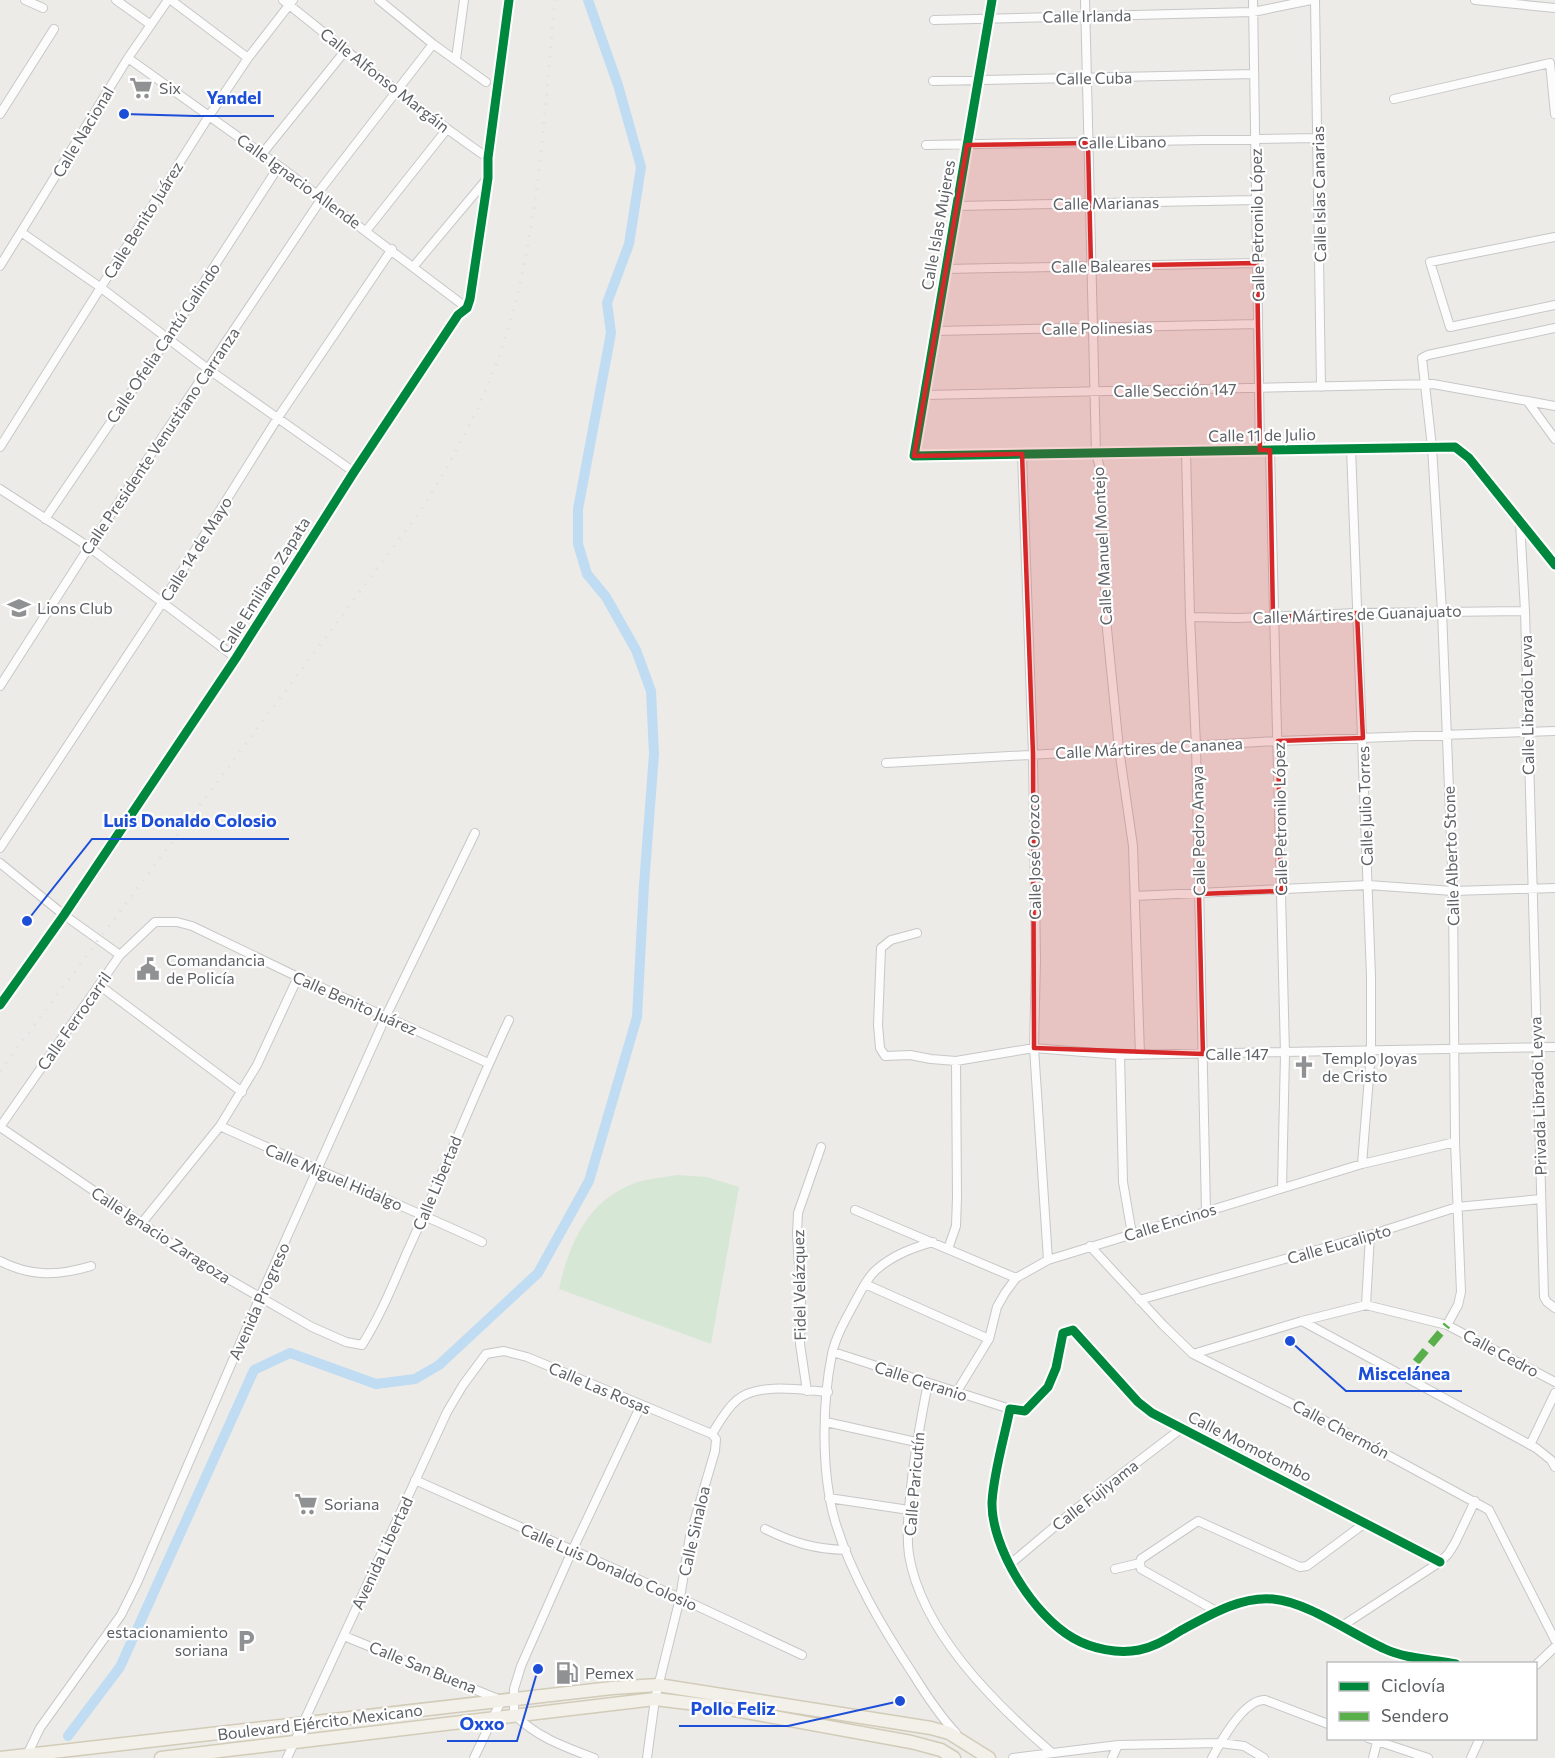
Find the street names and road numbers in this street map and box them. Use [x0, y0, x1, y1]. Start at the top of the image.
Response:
street label: Calle Irlanda [1042, 5, 1132, 26]
street label: Calle Alfonso Margáin [317, 23, 454, 136]
street label: Calle Cuba [1055, 67, 1132, 88]
street label: Calle Nacional [48, 83, 117, 181]
street label: Calle Islas Canarias [1308, 126, 1329, 262]
street label: Calle Ignacio Allende [234, 129, 365, 232]
street label: Calle Libano [1077, 131, 1167, 152]
street label: Calle Petronilo López [1246, 148, 1267, 302]
street label: Calle Benito Juárez [99, 158, 186, 282]
street label: Calle Islas Mujeres [917, 158, 958, 292]
street label: Calle Marianas [1053, 192, 1159, 213]
street label: Calle Baleares [1051, 255, 1151, 276]
street label: Calle Ofelia Cantú Galindo [102, 259, 223, 427]
street label: Calle Polinesias [1041, 317, 1153, 338]
street label: Calle Presidente Venustiano Carranza [76, 323, 243, 558]
street label: Calle Sección 147 [1113, 379, 1237, 400]
street label: Calle 11 de Julio [1208, 424, 1316, 445]
street label: Calle Manuel Montejo [1088, 466, 1115, 626]
street label: Calle 14 de Mayo [156, 493, 235, 605]
street label: Calle Emiliano Zapata [214, 513, 313, 656]
street label: Calle Mártires de Guanajuato [1252, 600, 1462, 627]
street label: Calle Librado Leyva [1516, 635, 1537, 775]
street label: Calle Mártires de Cananea [1055, 733, 1243, 762]
street label: Calle Petronilo López [1269, 742, 1290, 896]
street label: Calle Julio Torres [1353, 746, 1376, 866]
street label: Calle Pedro Anaya [1187, 766, 1208, 896]
street label: Calle Alberto Stone [1439, 786, 1462, 926]
street label: Calle José Orozco [1023, 794, 1044, 920]
street label: Calle Benito Juárez [290, 967, 421, 1039]
street label: Calle Ferrocarril [33, 968, 115, 1073]
street label: Privada Librado Leyva [1525, 1016, 1550, 1176]
street label: Calle 147 [1205, 1044, 1269, 1063]
street label: Calle Libertad [408, 1133, 465, 1233]
street label: Calle Miguel Hidalgo [263, 1139, 406, 1214]
street label: Calle Ignacio Zaragoza [88, 1182, 235, 1287]
street label: Calle Encinos [1121, 1198, 1218, 1245]
street label: Calle Eucalipto [1285, 1220, 1393, 1267]
street label: Fidel Velázquez [788, 1229, 809, 1341]
street label: Avenida Progreso [224, 1239, 293, 1362]
street label: Calle Cedro [1460, 1325, 1542, 1380]
street label: Calle Las Rosas [546, 1357, 654, 1418]
street label: Calle Geranio [872, 1357, 970, 1404]
street label: Calle Chermón [1290, 1395, 1393, 1462]
street label: Calle Momotombo [1185, 1406, 1315, 1485]
street label: Calle Paricutín [899, 1431, 928, 1537]
street label: Calle Fujiyama [1048, 1455, 1141, 1534]
street label: Calle Sinaloa [674, 1484, 713, 1578]
street label: Avenida Libertad [347, 1493, 416, 1612]
street label: Calle Luis Donaldo Colosio [518, 1519, 700, 1614]
street label: Calle San Buena [367, 1636, 480, 1697]
street label: Boulevard Ejército Mexicano [216, 1699, 424, 1744]

